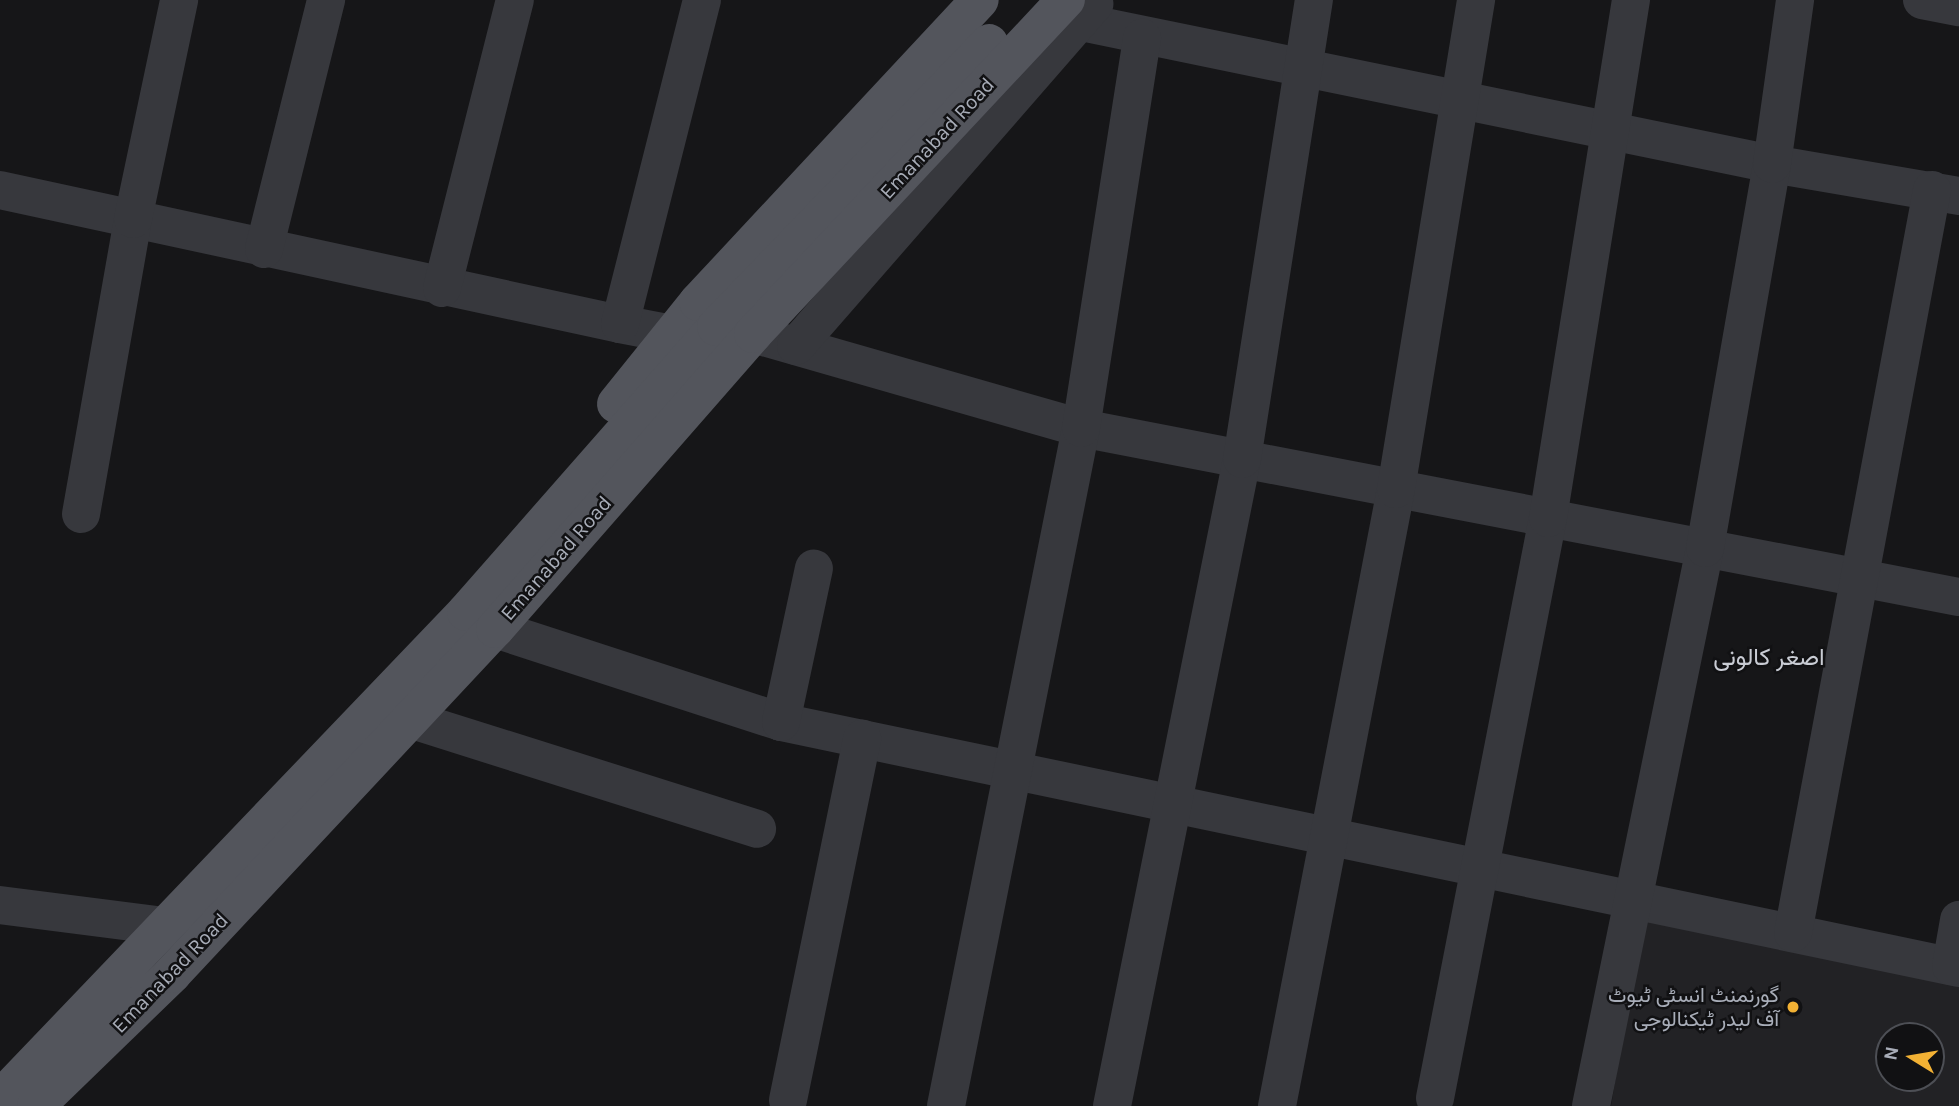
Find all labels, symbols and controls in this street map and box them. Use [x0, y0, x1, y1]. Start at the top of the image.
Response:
street label: Emanabad Road [874, 72, 1000, 204]
street label: Emanabad Road [495, 490, 617, 626]
district label: اصغر کالونی [1713, 644, 1825, 672]
street label: Emanabad Road [106, 908, 234, 1038]
place label: گورنمنٹ انسٹی ٹیوٹ آف لیدر ٹیکنالوجی [1608, 982, 1779, 1032]
marker: گورنمنٹ انسٹی ٹیوٹ آف لیدر ٹیکنالوجی [1785, 999, 1801, 1015]
north arrow [1875, 1022, 1945, 1092]
text: N [1879, 1045, 1903, 1062]

